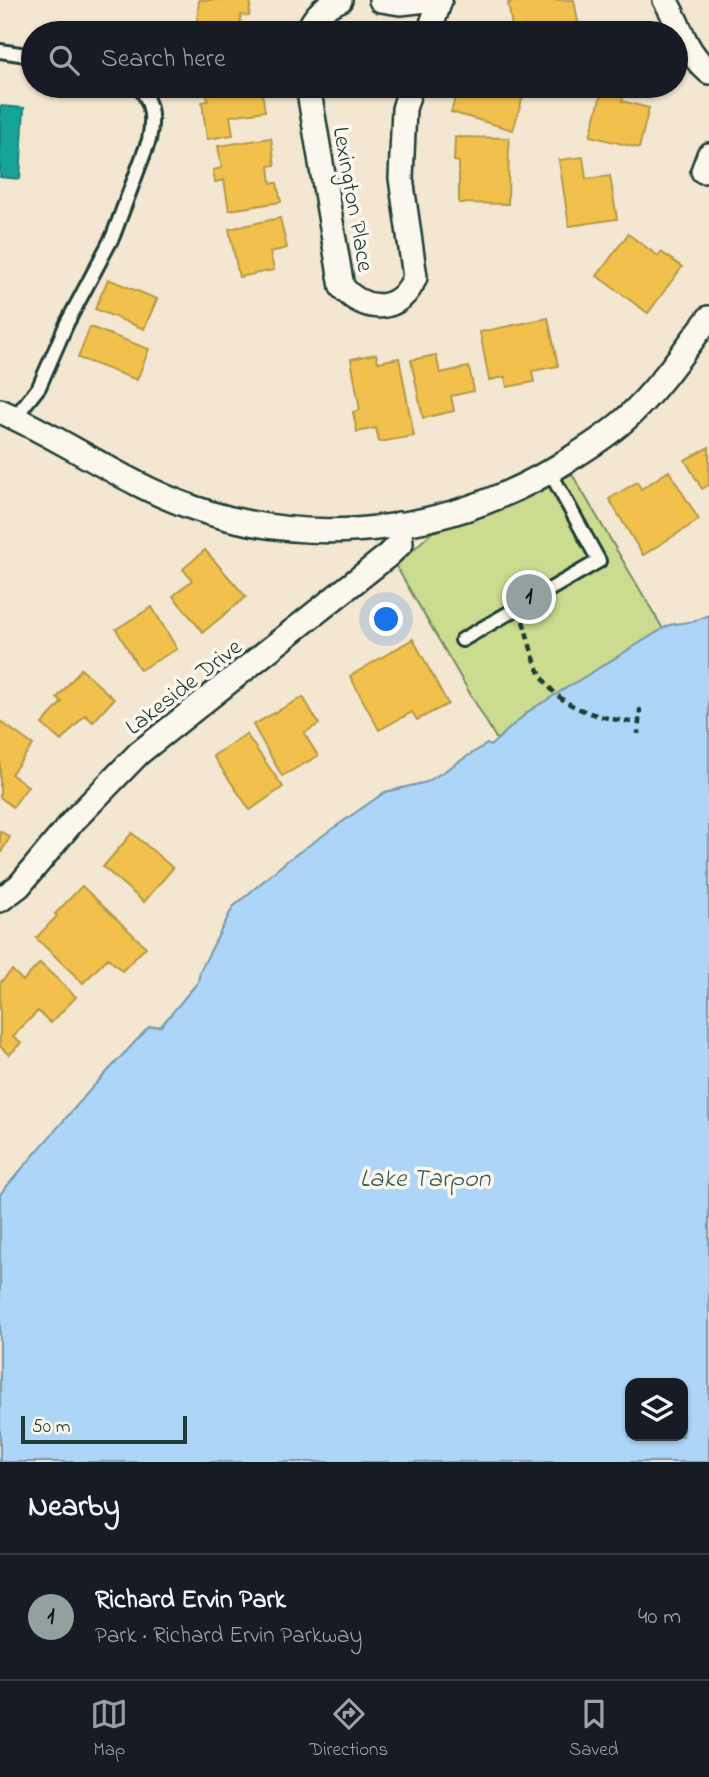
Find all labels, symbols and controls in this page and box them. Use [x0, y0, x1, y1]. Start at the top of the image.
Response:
search box [21, 21, 688, 98]
icon: search [45, 41, 83, 79]
text: Search here [101, 41, 226, 79]
street label: Lexington Place [322, 124, 382, 275]
pin: 1 [506, 571, 552, 623]
your location [369, 602, 403, 636]
street label: Lakeside Drive [119, 631, 251, 745]
water label: Lake Tarpon [360, 1161, 492, 1199]
map controls [625, 1378, 688, 1441]
button: layers [625, 1378, 688, 1441]
scale bar [21, 1413, 187, 1445]
text: 50 m [32, 1414, 71, 1441]
text: Nearby [28, 1486, 120, 1530]
text: Richard Ervin Park [95, 1582, 286, 1620]
text: 1 [47, 1601, 55, 1634]
text: 40 m [638, 1601, 681, 1634]
text: Park · Richard Ervin Parkway [95, 1620, 362, 1653]
tab: Map [90, 1695, 128, 1764]
tab: Directions [309, 1695, 388, 1764]
tab: Saved [569, 1695, 619, 1764]

